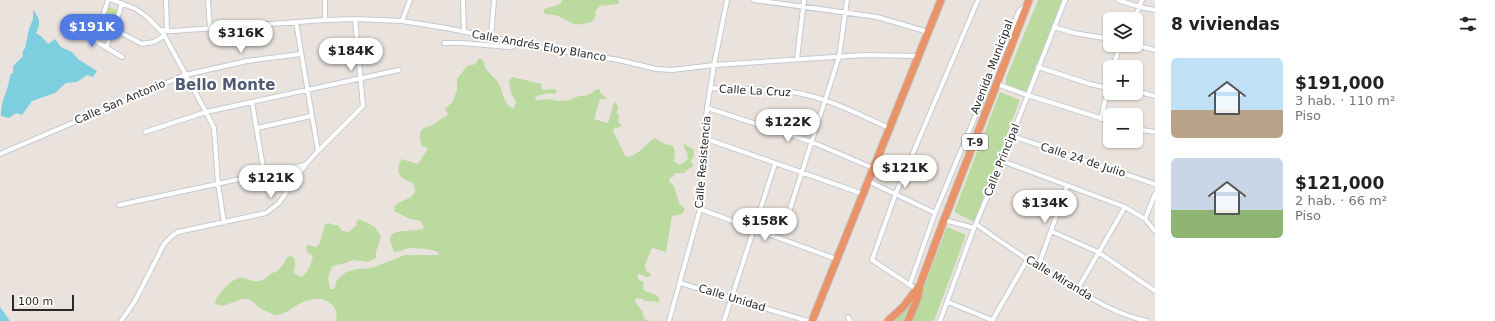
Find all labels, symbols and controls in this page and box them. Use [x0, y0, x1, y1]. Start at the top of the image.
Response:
map controls [1103, 12, 1143, 148]
button: layers [1103, 12, 1143, 52]
icon: filters [1457, 13, 1479, 35]
pin: $191K [64, 14, 120, 48]
text: 8 viviendas [1171, 14, 1280, 34]
street label: Avenida Municipal [968, 18, 1016, 116]
text: $191K [69, 19, 115, 34]
pin: $316K [213, 20, 269, 54]
text: $316K [218, 25, 264, 40]
street label: Calle Andrés Eloy Blanco [471, 28, 608, 64]
pin: $184K [323, 38, 379, 72]
text: $184K [328, 43, 374, 58]
button: + [1103, 60, 1143, 100]
text: $191,000 [1295, 73, 1384, 93]
icon: home [1203, 74, 1251, 122]
district label: Bello Monte [175, 76, 275, 94]
street label: Calle San Antonio [73, 77, 168, 127]
street label: Calle La Cruz [719, 83, 792, 99]
text: 3 hab. · 110 m² [1295, 93, 1395, 108]
button: − [1103, 108, 1143, 148]
text: Piso [1295, 108, 1321, 123]
pin: $122K [760, 109, 816, 143]
text: $122K [765, 114, 811, 129]
street label: Calle Resistencia [692, 115, 714, 209]
street label: Calle Principal [981, 122, 1023, 198]
road number: T-9 [962, 134, 988, 150]
street label: Calle 24 de Julio [1039, 140, 1127, 180]
pin: $121K [877, 155, 933, 189]
text: $121K [882, 160, 928, 175]
pin: $121K [243, 165, 299, 199]
text: $121K [248, 170, 294, 185]
text: $121,000 [1295, 173, 1384, 193]
icon: home [1203, 174, 1251, 222]
pin: $134K [1017, 190, 1073, 224]
text: 2 hab. · 66 m² [1295, 193, 1387, 208]
text: $134K [1022, 195, 1068, 210]
pin: $158K [737, 208, 793, 242]
text: Piso [1295, 208, 1321, 223]
text: $158K [742, 213, 788, 228]
street label: Calle Miranda [1023, 253, 1095, 303]
street label: Calle Unidad [697, 282, 767, 314]
scale bar [12, 293, 74, 312]
text: 100 m [18, 295, 53, 308]

